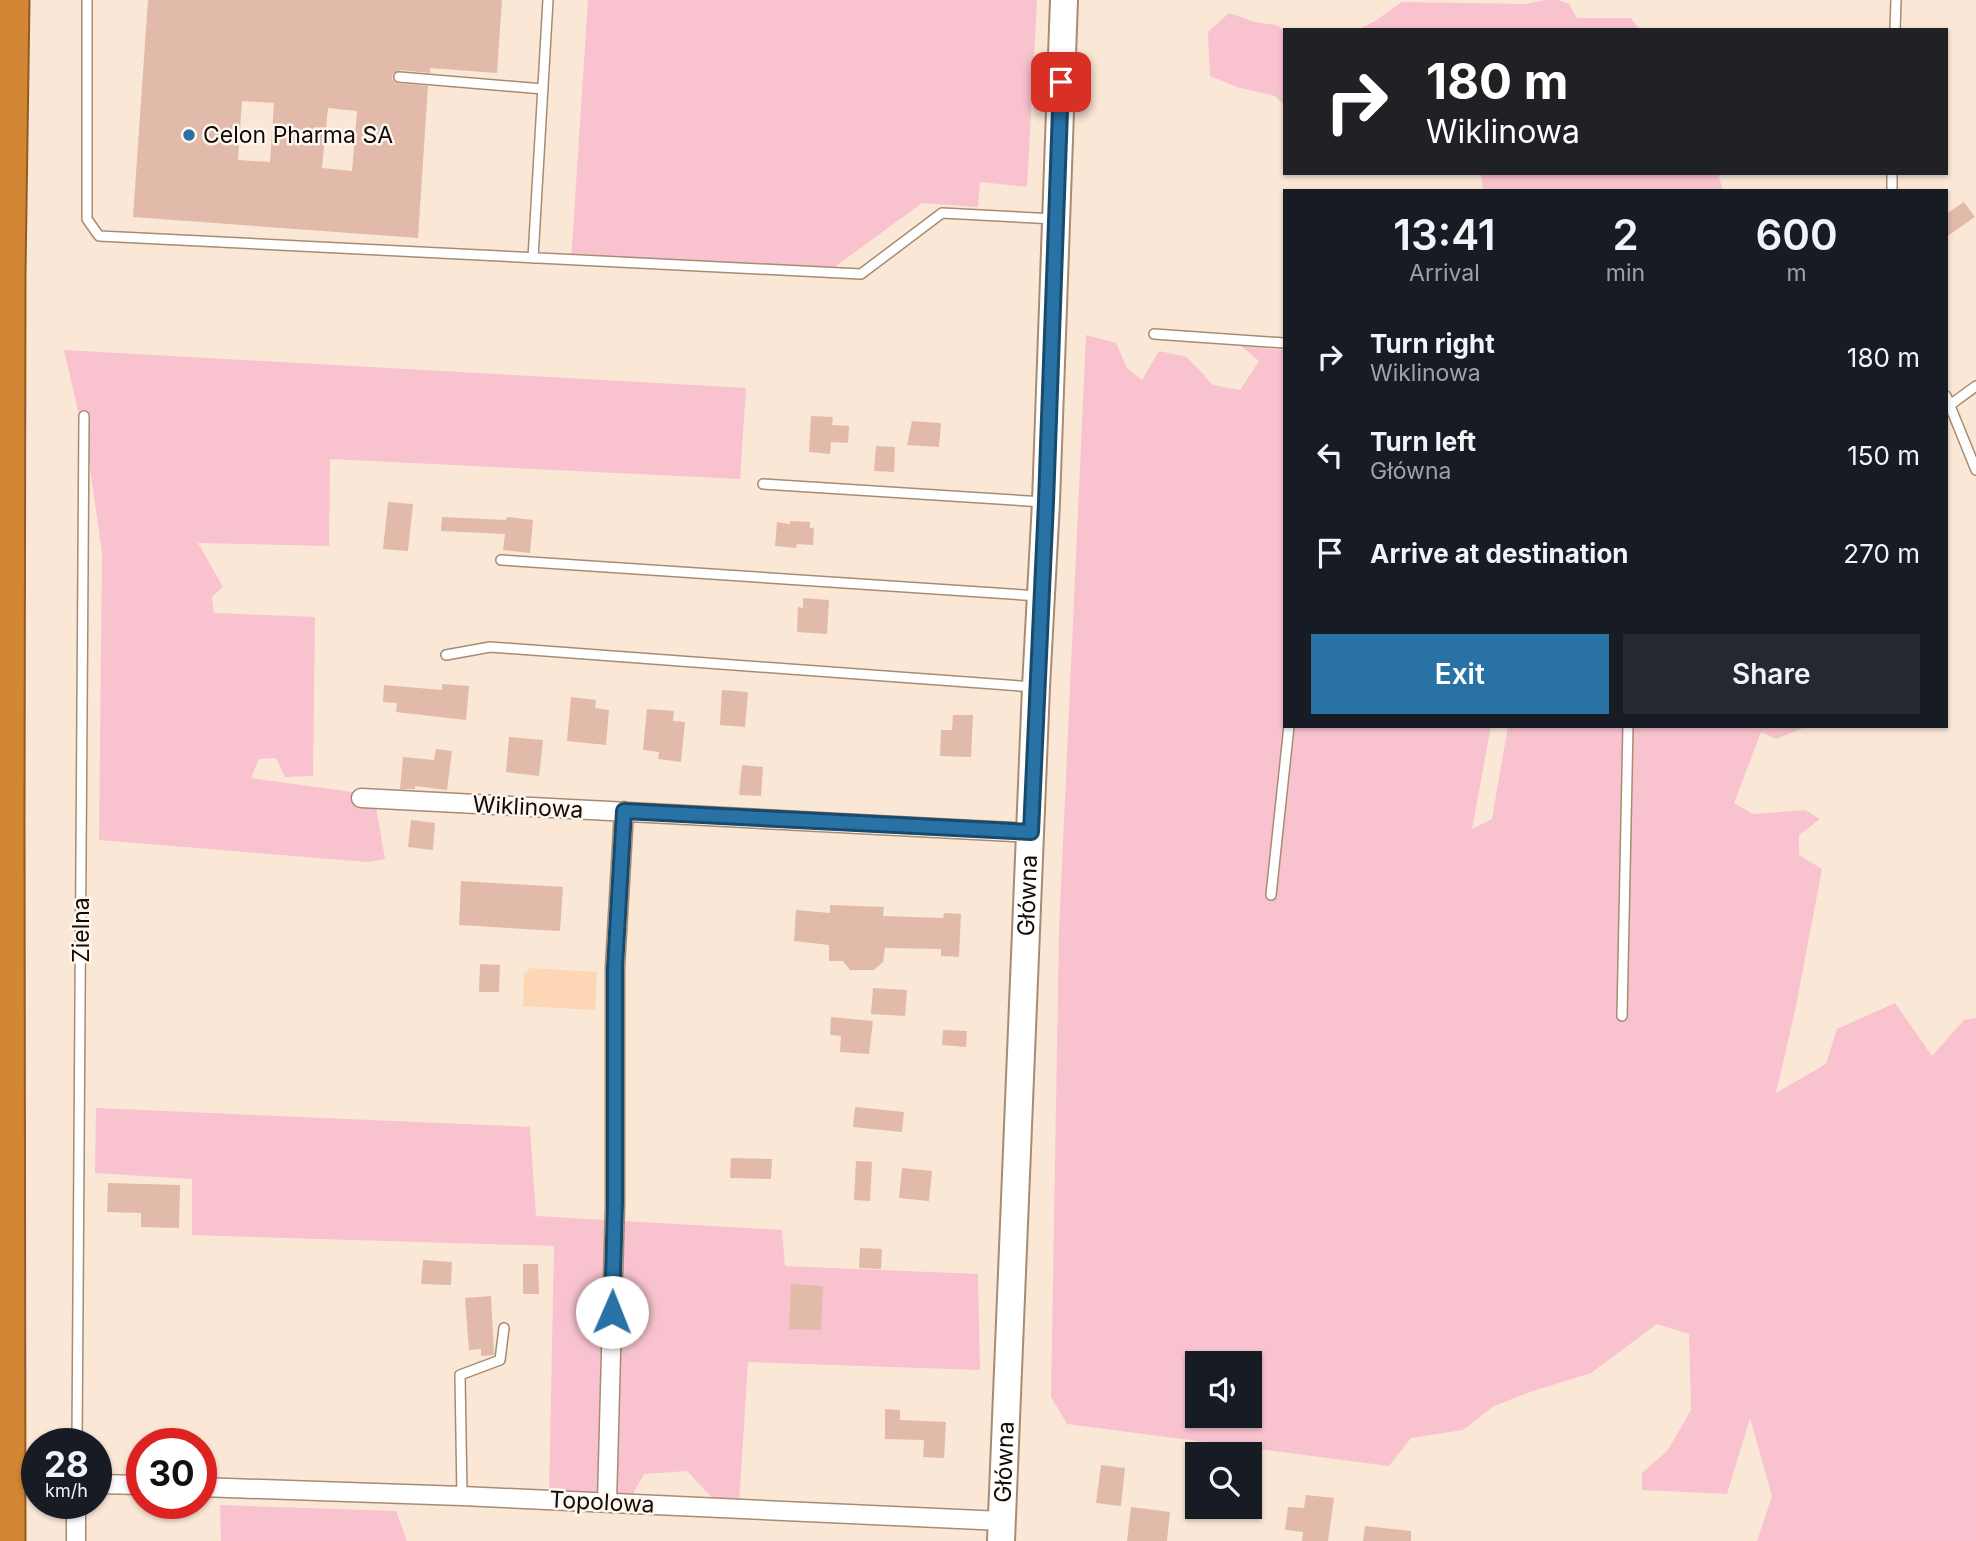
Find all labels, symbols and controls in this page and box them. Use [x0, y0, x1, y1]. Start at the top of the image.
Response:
pin [1031, 52, 1091, 112]
text: 180 m [1426, 52, 1568, 111]
icon: right [1311, 56, 1402, 147]
icon: arrive [1042, 63, 1080, 101]
text: Wiklinowa [1426, 112, 1580, 151]
place label: Celon Pharma SA [203, 121, 393, 149]
marker: Celon Pharma SA [181, 127, 197, 143]
text: 13:41 [1393, 209, 1496, 260]
text: 2 [1612, 209, 1639, 260]
text: 600 [1755, 209, 1838, 260]
text: Arrival [1409, 259, 1480, 287]
text: min [1606, 259, 1645, 287]
text: m [1787, 259, 1807, 287]
text: Turn right [1370, 328, 1495, 359]
icon: right [1311, 338, 1349, 376]
text: 180 m [1847, 342, 1920, 373]
text: Wiklinowa [1370, 359, 1481, 387]
text: Turn left [1370, 426, 1476, 457]
icon: left [1311, 436, 1349, 474]
text: 150 m [1847, 440, 1920, 471]
text: Główna [1370, 457, 1451, 485]
icon: arrive [1311, 534, 1349, 572]
text: Arrive at destination [1370, 538, 1629, 569]
text: 270 m [1843, 538, 1920, 569]
button: Exit [1311, 634, 1609, 714]
button: Share [1623, 634, 1920, 714]
street label: Wiklinowa [472, 790, 584, 824]
street label: Główna [1012, 854, 1043, 937]
street label: Zielna [67, 897, 95, 963]
position arrow [575, 1275, 649, 1349]
map controls [1185, 1351, 1262, 1519]
button: sound [1185, 1351, 1262, 1428]
street label: Główna [989, 1421, 1020, 1503]
speed limit sign: 30 [126, 1428, 217, 1519]
button: search [1185, 1442, 1262, 1519]
text: 28 [44, 1443, 89, 1485]
text: km/h [45, 1480, 88, 1501]
street label: Topolowa [549, 1485, 655, 1519]

